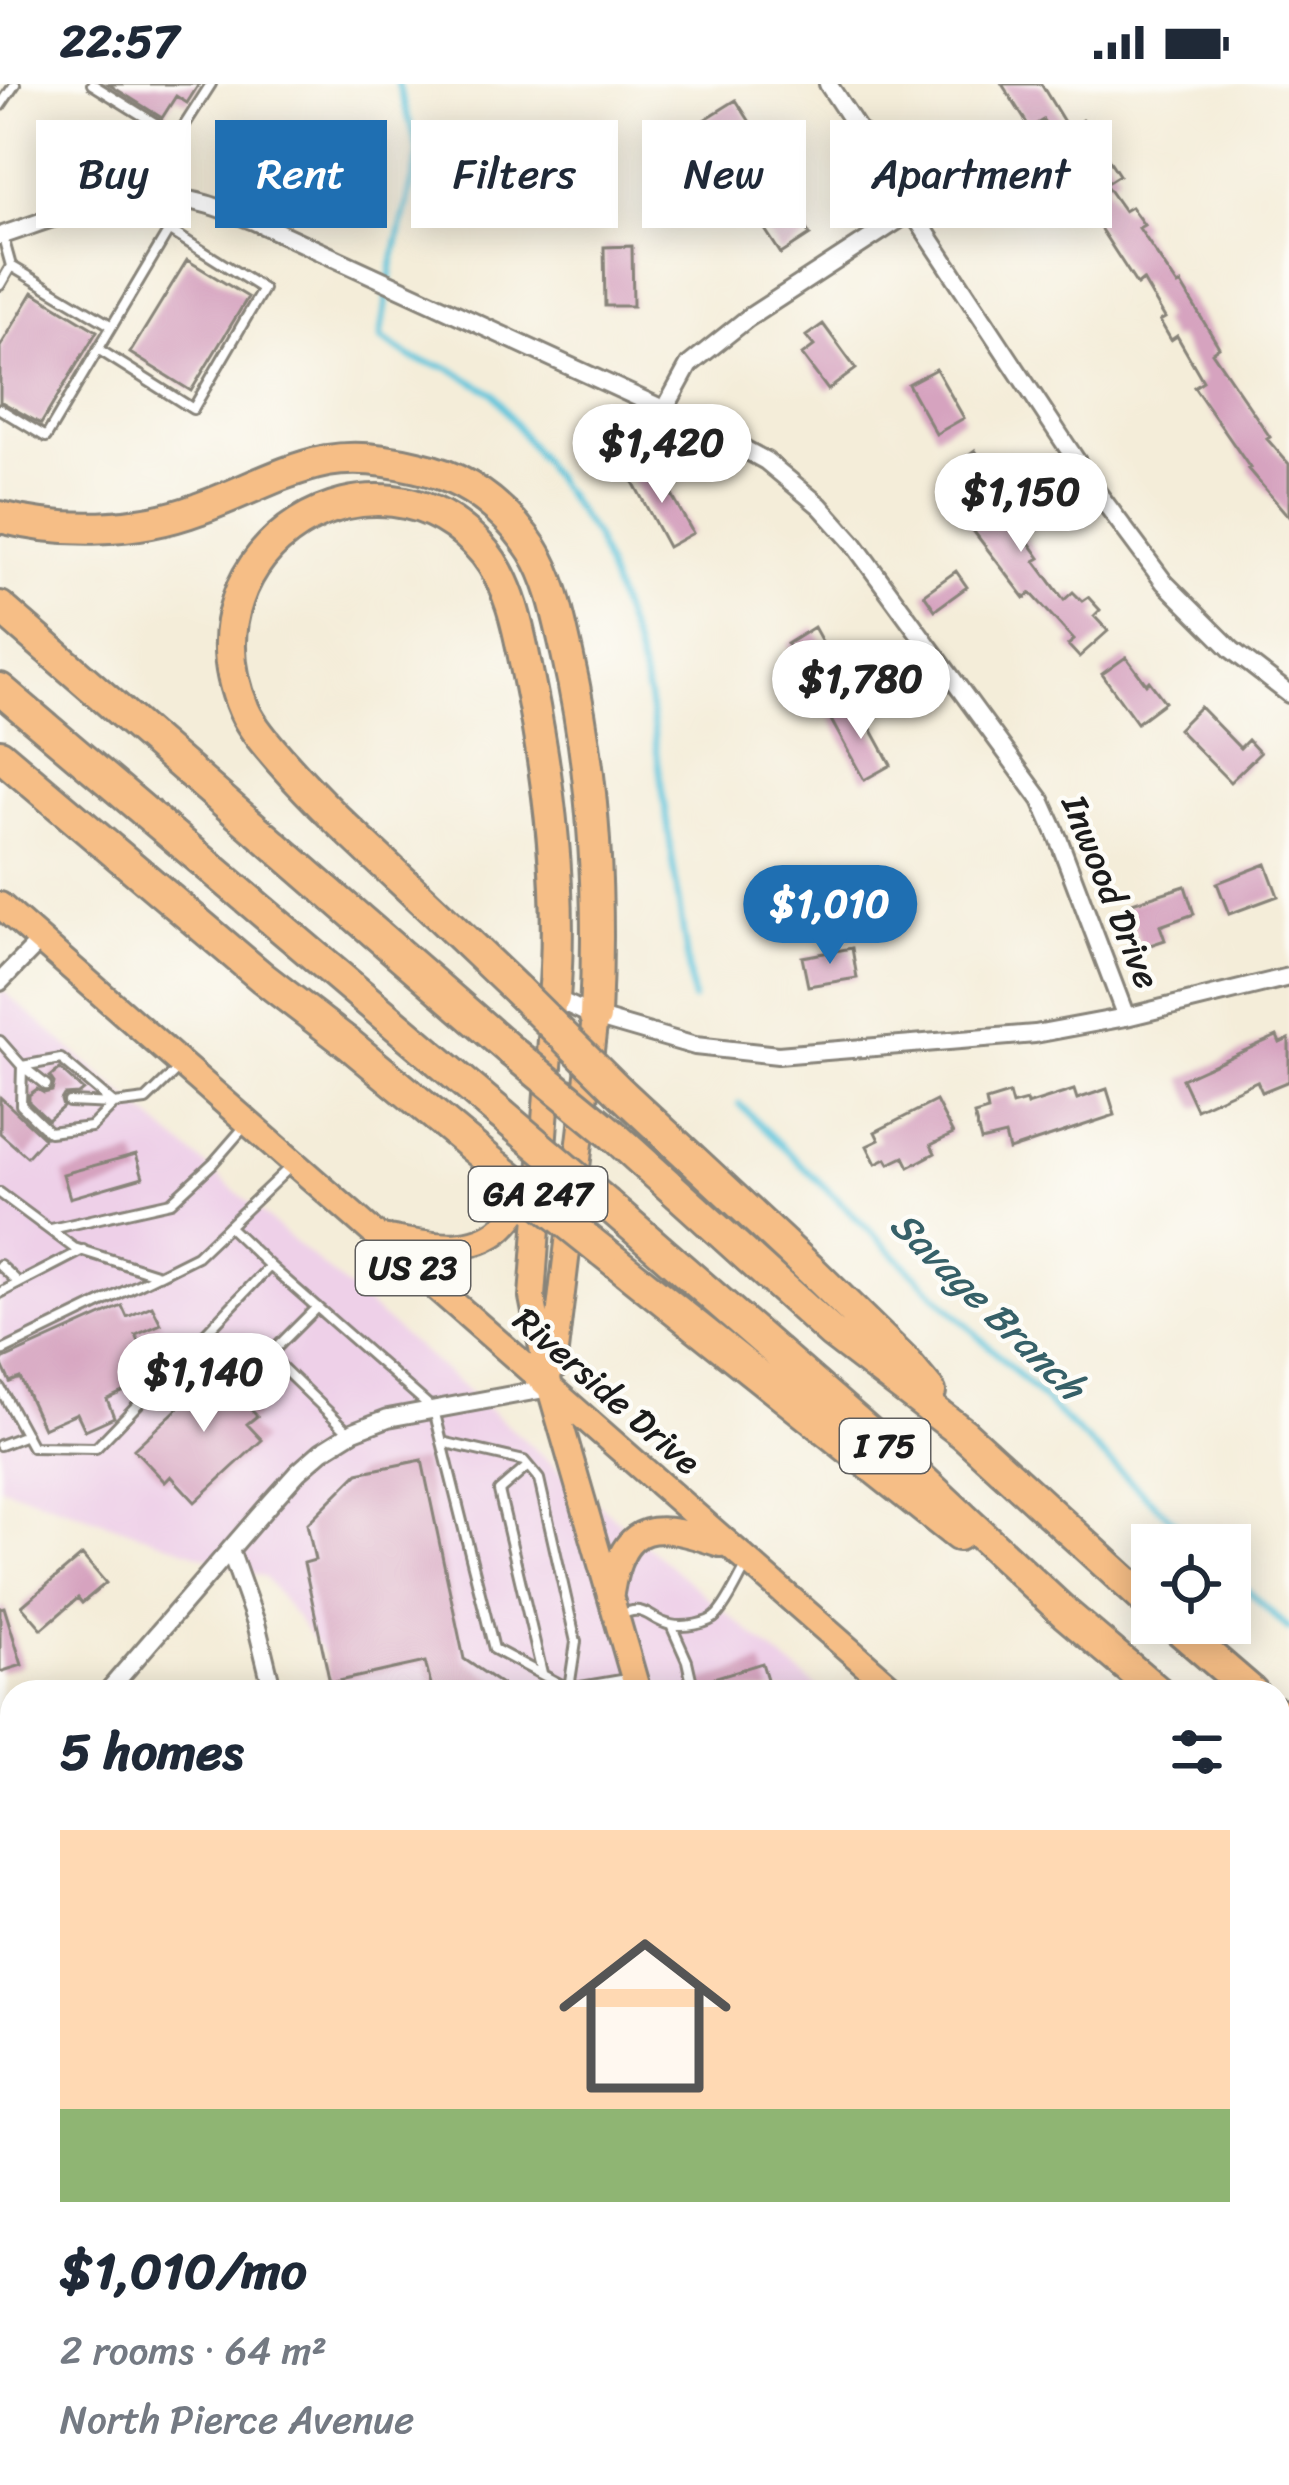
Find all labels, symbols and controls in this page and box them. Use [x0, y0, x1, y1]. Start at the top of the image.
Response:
text: 22:57 [60, 2, 179, 82]
chip: Buy [36, 120, 191, 228]
chip: Rent [215, 120, 387, 228]
chip: Filters [411, 120, 618, 228]
chip: New [642, 120, 806, 228]
chip: Apartment [830, 120, 1112, 228]
pin: $1,420 [564, 404, 760, 506]
text: $1,420 [600, 408, 725, 477]
pin: $1,150 [923, 453, 1119, 555]
text: $1,150 [962, 457, 1080, 526]
pin: $1,780 [763, 640, 959, 742]
text: $1,780 [799, 644, 923, 713]
street label: Inwood Drive [1043, 784, 1179, 999]
pin: $1,010 [732, 865, 928, 967]
text: $1,010 [770, 869, 890, 938]
road number: GA 247 [469, 1167, 607, 1221]
water label: Savage Branch [874, 1193, 1105, 1420]
road number: US 23 [356, 1241, 470, 1295]
street label: Riverside Drive [498, 1290, 716, 1492]
pin: $1,140 [106, 1333, 302, 1435]
text: $1,140 [144, 1337, 264, 1406]
road number: I 75 [840, 1419, 930, 1473]
map controls [1131, 1524, 1251, 1644]
button: locate [1131, 1524, 1251, 1644]
text: 5 homes [60, 1707, 243, 1797]
icon: filters [1164, 1719, 1230, 1785]
icon: home [537, 1908, 753, 2124]
text: $1,010/mo [60, 2226, 307, 2316]
text: 2 rooms · 64 m² [60, 2316, 327, 2385]
text: North Pierce Avenue [60, 2385, 414, 2454]

